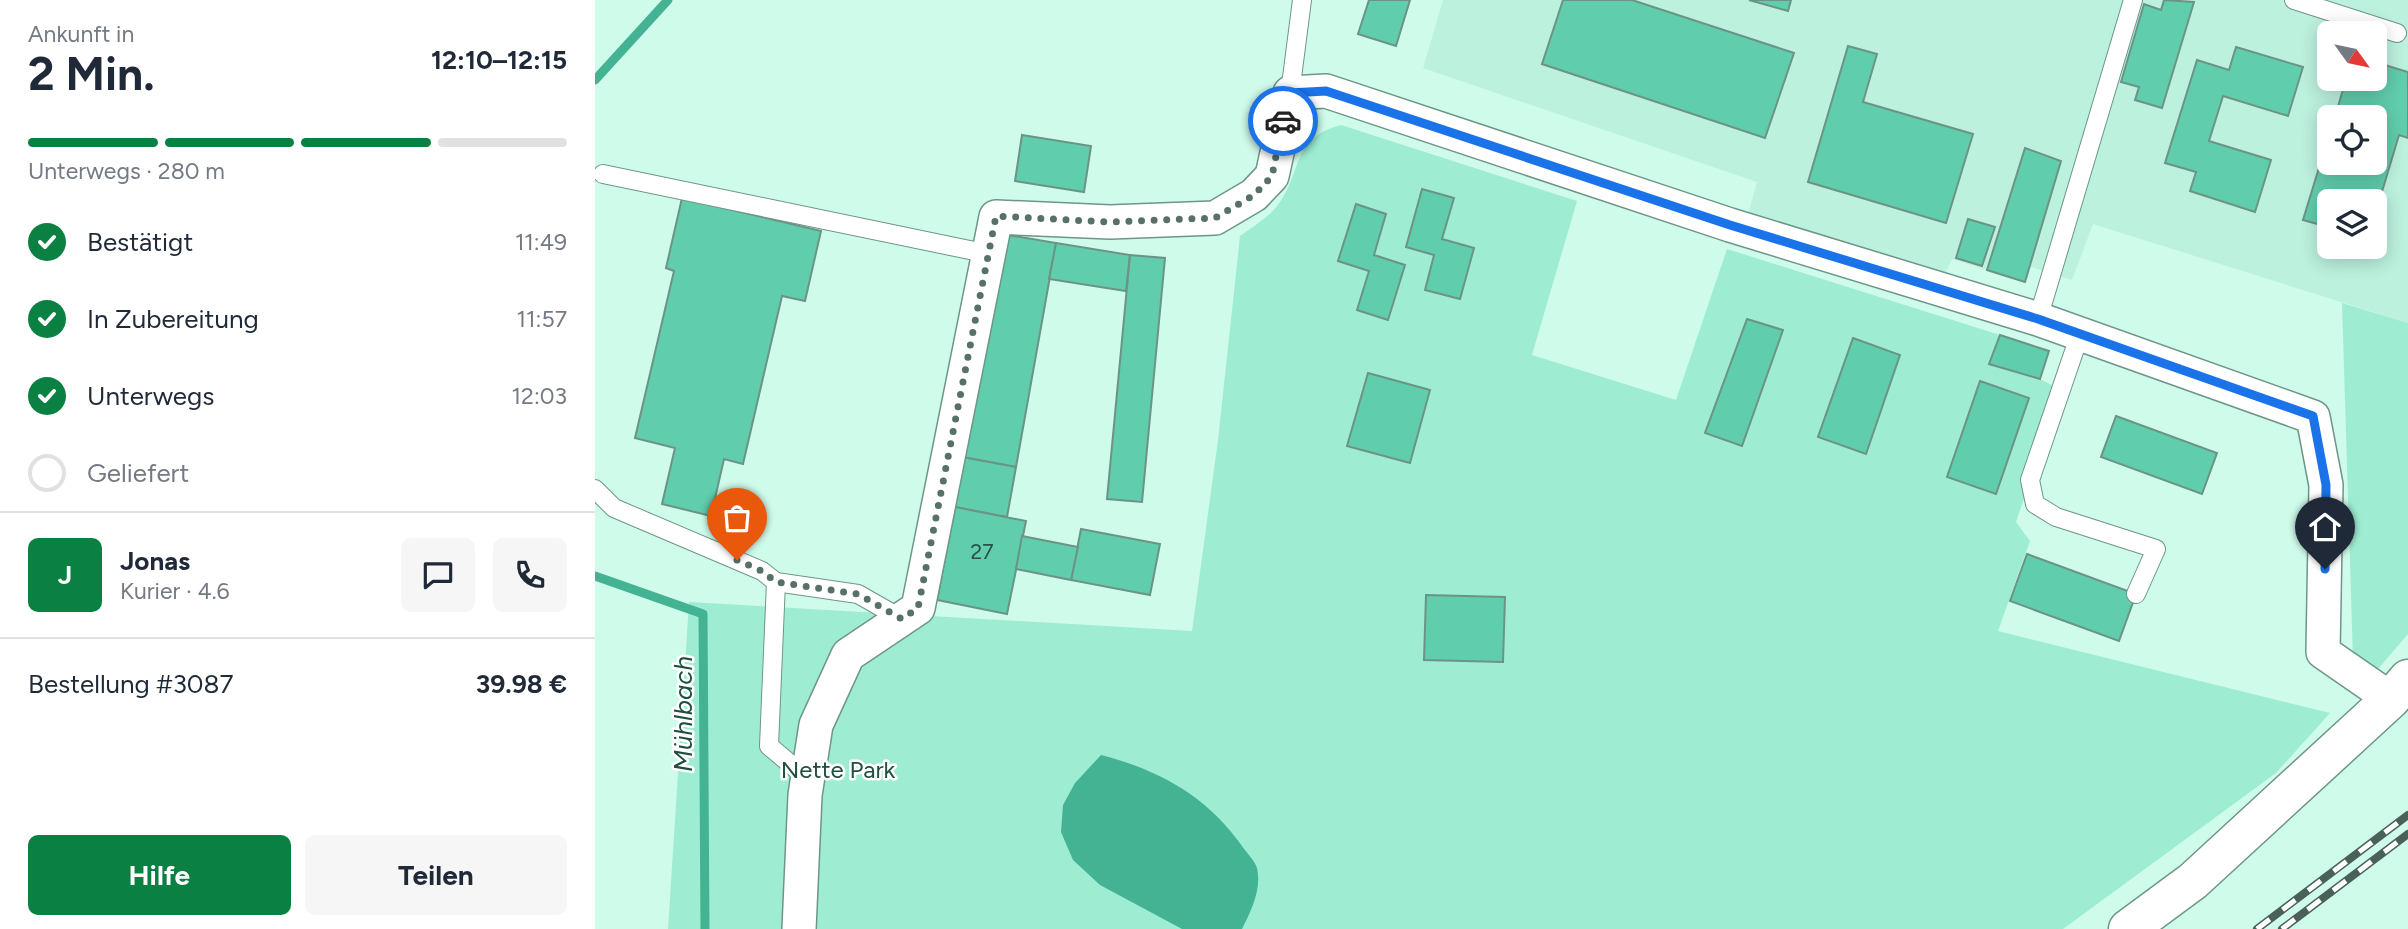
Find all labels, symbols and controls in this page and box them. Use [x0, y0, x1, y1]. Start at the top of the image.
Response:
text: Ankunft in [28, 20, 134, 48]
north arrow [2317, 21, 2387, 91]
map controls [2317, 21, 2387, 259]
text: 12:10–12:15 [431, 44, 567, 76]
text: 2 Min. [28, 46, 155, 102]
courier [1248, 86, 1318, 156]
icon: car [1264, 102, 1302, 140]
button: locate [2317, 105, 2387, 175]
text: Unterwegs · 280 m [28, 157, 225, 185]
button: layers [2317, 189, 2387, 259]
icon: check [28, 223, 66, 261]
text: Bestätigt [87, 226, 193, 258]
text: 11:49 [515, 228, 567, 256]
icon: check [28, 300, 66, 338]
text: In Zubereitung [87, 303, 259, 335]
text: 11:57 [517, 305, 567, 333]
icon: check [28, 377, 66, 415]
text: Unterwegs [87, 380, 214, 412]
text: 12:03 [512, 382, 567, 410]
text: Geliefert [87, 457, 189, 489]
pin [707, 488, 767, 560]
pin [2295, 497, 2355, 569]
icon: bag [718, 499, 756, 537]
icon: home [2306, 508, 2344, 546]
button: chat [401, 538, 475, 612]
button: phone [493, 538, 567, 612]
house number: 27 [970, 539, 994, 564]
text: Jonas [120, 545, 190, 577]
text: J [58, 559, 72, 591]
text: Kurier · 4.6 [120, 577, 230, 605]
water label: Mühlbach [667, 656, 699, 772]
text: Bestellung #3087 [28, 668, 233, 700]
text: 39.98 € [476, 668, 567, 700]
park label: Nette Park [781, 755, 896, 784]
button: Hilfe [28, 835, 291, 915]
button: Teilen [305, 835, 567, 915]

